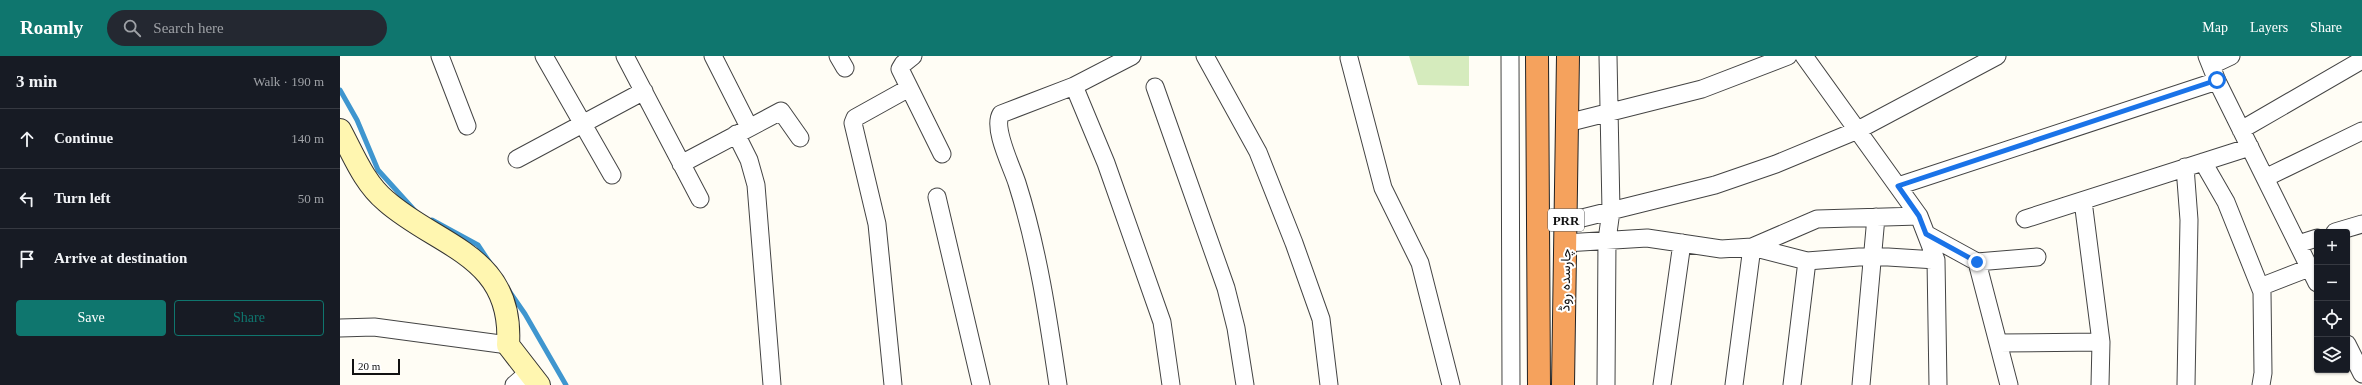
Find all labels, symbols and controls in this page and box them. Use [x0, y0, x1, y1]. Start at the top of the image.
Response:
search box [107, 10, 387, 46]
text: Roamly [20, 17, 83, 38]
icon: search [121, 17, 143, 39]
text: Search here [153, 20, 224, 36]
text: Map [2202, 20, 2228, 35]
text: Layers [2250, 20, 2288, 35]
text: Share [2310, 20, 2342, 35]
route start [2208, 71, 2226, 89]
text: 3 min [16, 72, 57, 91]
text: Walk · 190 m [253, 74, 324, 89]
icon: ahead [16, 128, 38, 150]
text: Continue [54, 130, 113, 146]
text: 140 m [291, 131, 324, 146]
icon: left [16, 188, 38, 210]
text: Turn left [54, 190, 111, 206]
text: 50 m [298, 191, 324, 206]
road number: PRR [1548, 209, 1584, 231]
map controls [2314, 229, 2350, 373]
button: + [2314, 229, 2350, 265]
icon: arrive [16, 248, 38, 270]
street label: چارسدہ روڈ [1557, 248, 1576, 312]
text: Arrive at destination [54, 250, 187, 266]
route end [1968, 253, 1986, 271]
button: − [2314, 265, 2350, 301]
button: Save [16, 300, 166, 336]
button: Share [174, 300, 324, 336]
button: locate [2314, 301, 2350, 337]
button: layers [2314, 337, 2350, 373]
scale bar [352, 357, 400, 376]
text: 20 m [358, 360, 380, 372]

